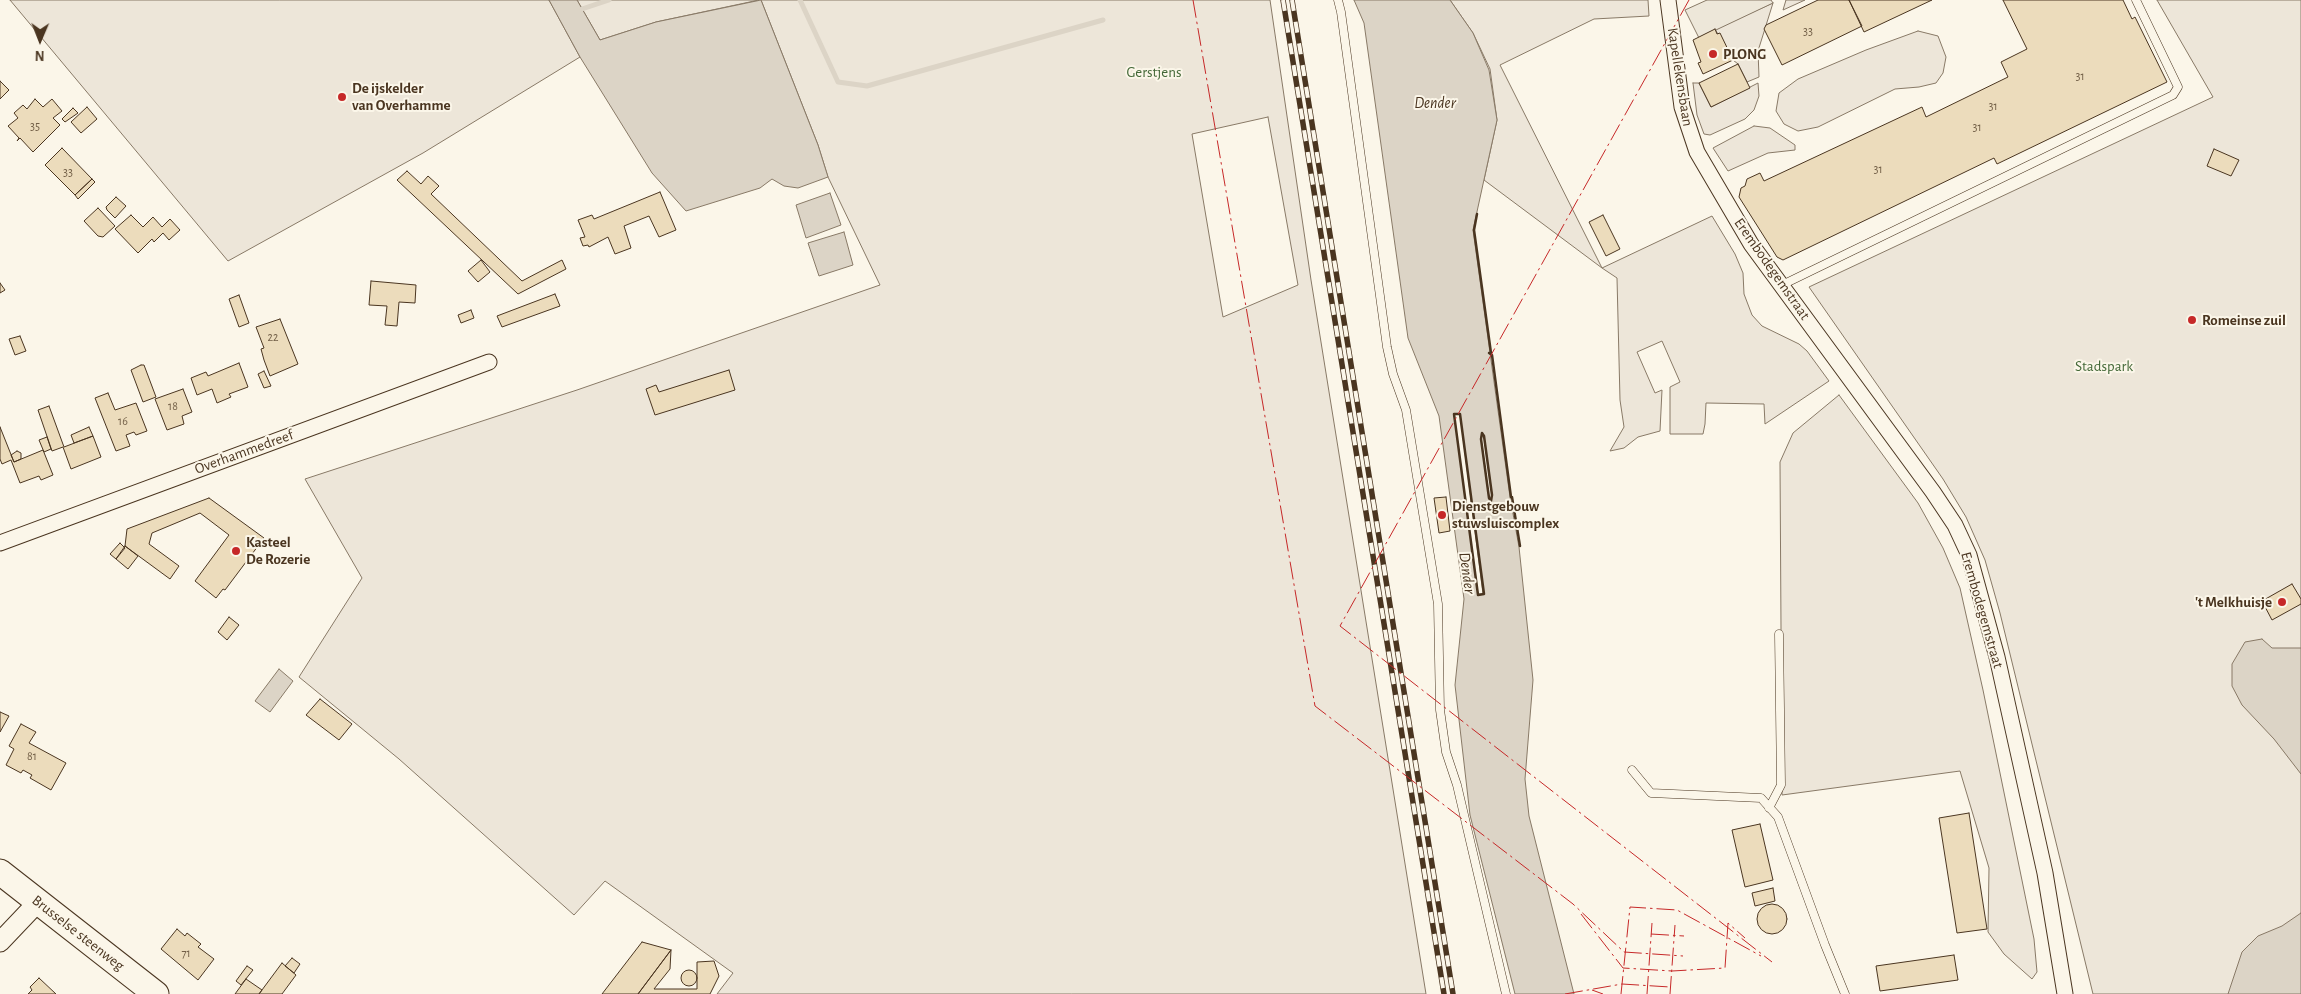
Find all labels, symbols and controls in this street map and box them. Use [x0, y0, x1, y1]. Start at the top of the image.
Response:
north arrow [15, 15, 65, 65]
house number: 33 [1803, 24, 1813, 38]
street label: Kapellekensbaan [1663, 26, 1697, 128]
place label: PLONG [1723, 45, 1766, 63]
text: N [35, 48, 45, 62]
marker: PLONG [1707, 48, 1719, 60]
park label: Gerstjens [1127, 63, 1181, 81]
house number: 31 [2075, 69, 2085, 83]
place label: De ijskelder van Overhamme [352, 79, 451, 114]
marker: De ijskelder van Overhamme [336, 91, 348, 103]
water label: Dender [1414, 93, 1456, 113]
house number: 31 [1988, 99, 1998, 113]
house number: 35 [30, 119, 40, 133]
house number: 31 [1972, 120, 1982, 134]
house number: 31 [1873, 162, 1883, 176]
house number: 33 [63, 165, 73, 179]
street label: Erembodegemstraat [1730, 215, 1814, 323]
place label: Romeinse zuil [2202, 311, 2286, 329]
marker: Romeinse zuil [2186, 314, 2198, 326]
house number: 22 [268, 330, 278, 344]
park label: Stadspark [2075, 357, 2133, 375]
house number: 18 [168, 399, 178, 413]
house number: 16 [118, 414, 128, 428]
street label: Overhammedreef [192, 426, 296, 478]
place label: Dienstgebouw stuwsluiscomplex [1452, 497, 1559, 532]
marker: Dienstgebouw stuwsluiscomplex [1436, 509, 1448, 521]
place label: Kasteel De Rozerie [246, 533, 310, 568]
marker: Kasteel De Rozerie [230, 545, 242, 557]
street label: Erembodegemstraat [1957, 550, 2007, 670]
water label: Dender [1455, 551, 1479, 595]
place label: 't Melkhuisje [2195, 593, 2272, 611]
marker: 't Melkhuisje [2276, 596, 2288, 608]
house number: 81 [27, 749, 37, 763]
street label: Brusselse steenweg [28, 891, 128, 975]
house number: 71 [181, 946, 191, 960]

